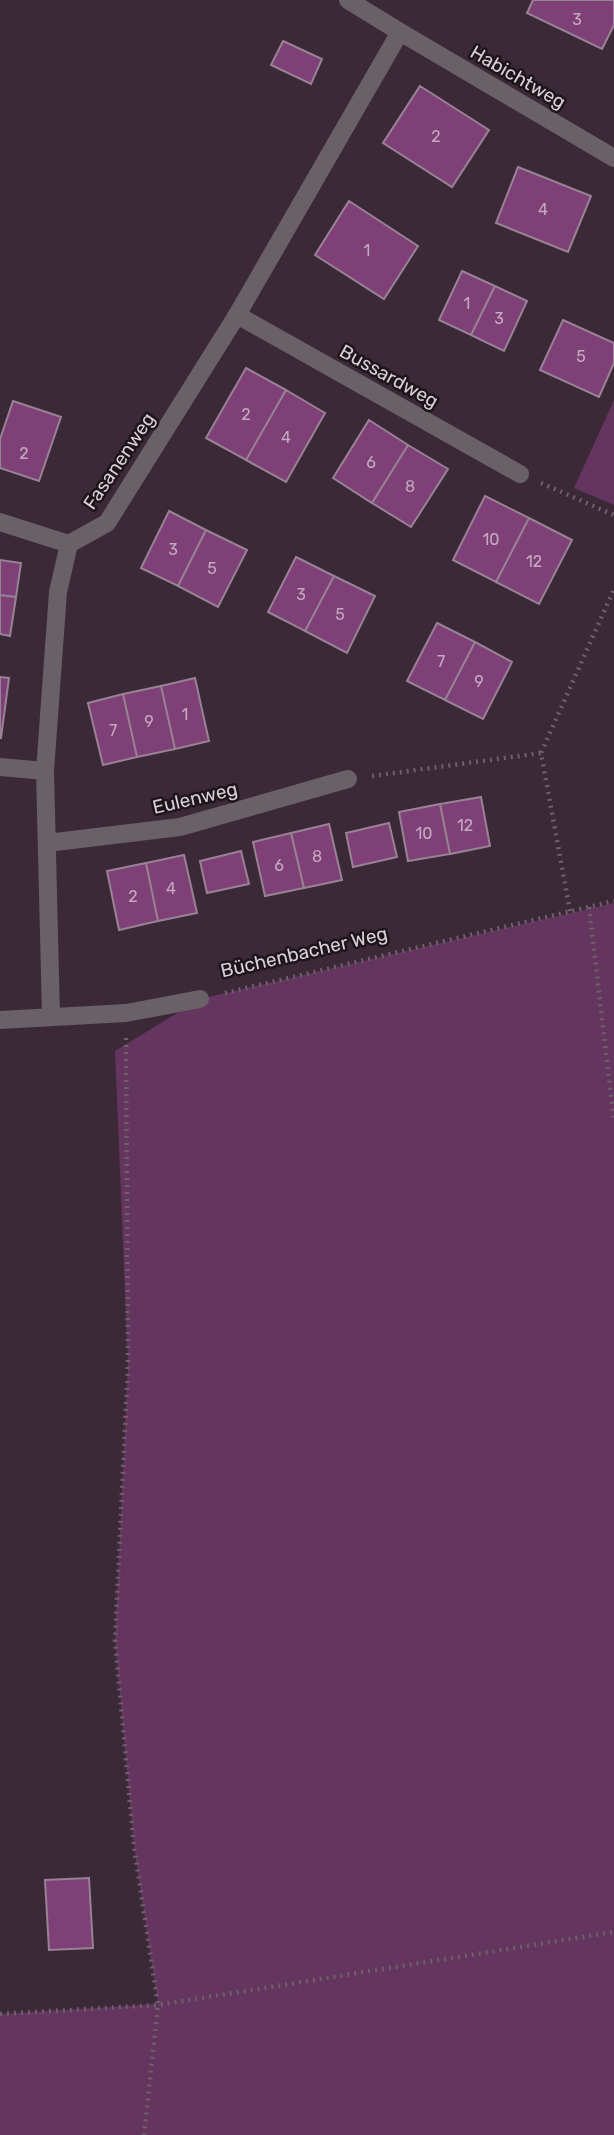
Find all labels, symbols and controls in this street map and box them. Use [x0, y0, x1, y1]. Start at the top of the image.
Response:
house number: 3 [572, 10, 582, 29]
street label: Habichtweg [466, 40, 570, 114]
house number: 2 [431, 127, 441, 146]
house number: 4 [538, 200, 548, 219]
house number: 1 [364, 241, 370, 260]
house number: 1 [464, 294, 470, 313]
house number: 3 [494, 309, 504, 328]
street label: Bussardweg [336, 339, 442, 413]
house number: 5 [576, 347, 586, 366]
house number: 2 [241, 405, 251, 424]
street label: Fasanenweg [78, 408, 160, 514]
house number: 4 [281, 428, 291, 447]
house number: 2 [19, 444, 29, 463]
house number: 6 [366, 453, 376, 472]
house number: 8 [405, 477, 415, 496]
house number: 10 [482, 530, 500, 549]
house number: 3 [168, 540, 178, 559]
house number: 12 [526, 552, 542, 571]
house number: 5 [207, 559, 217, 578]
house number: 3 [296, 585, 306, 604]
house number: 5 [335, 605, 345, 624]
house number: 7 [437, 652, 445, 671]
house number: 9 [474, 672, 484, 691]
house number: 1 [182, 705, 188, 724]
house number: 9 [144, 712, 154, 731]
house number: 7 [109, 721, 117, 740]
street label: Eulenweg [150, 777, 240, 819]
house number: 12 [457, 816, 473, 835]
house number: 10 [415, 824, 433, 843]
house number: 8 [312, 847, 322, 866]
house number: 6 [274, 856, 284, 875]
house number: 4 [166, 879, 176, 898]
house number: 2 [128, 887, 138, 906]
street label: Büchenbacher Weg [218, 922, 390, 982]

